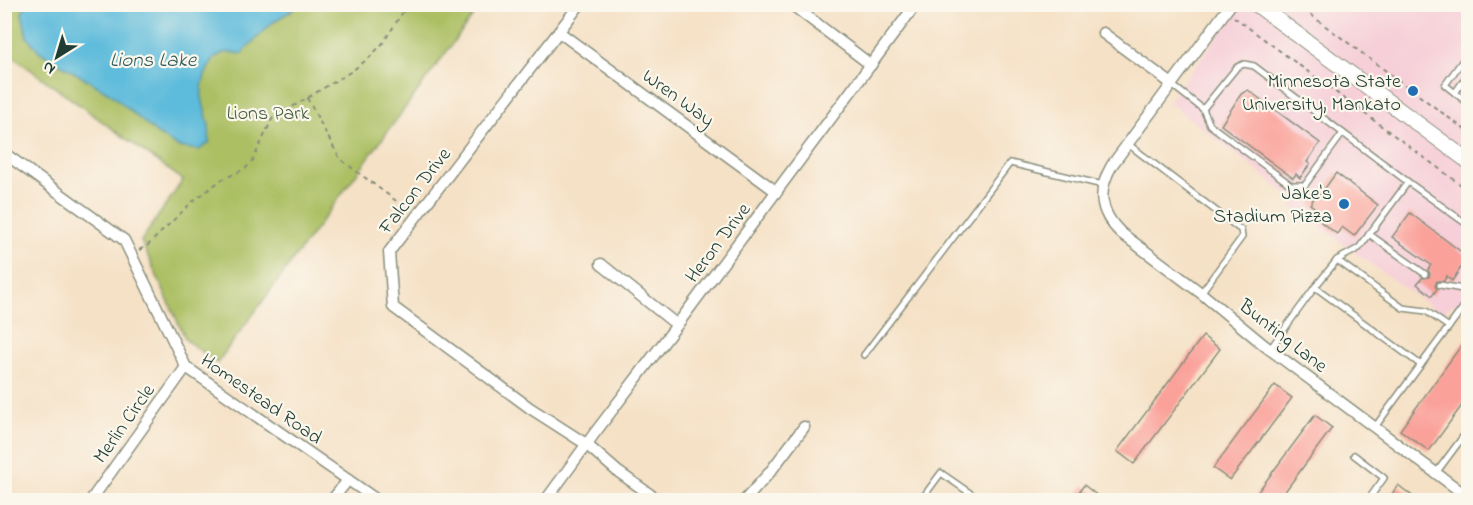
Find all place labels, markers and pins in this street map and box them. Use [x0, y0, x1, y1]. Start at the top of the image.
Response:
place label: Minnesota State University, Mankato [1242, 68, 1401, 120]
marker: Minnesota State University, Mankato [1406, 84, 1420, 98]
place label: Jake's Stadium Pizza [1213, 180, 1332, 232]
marker: Jake's Stadium Pizza [1337, 197, 1351, 211]

